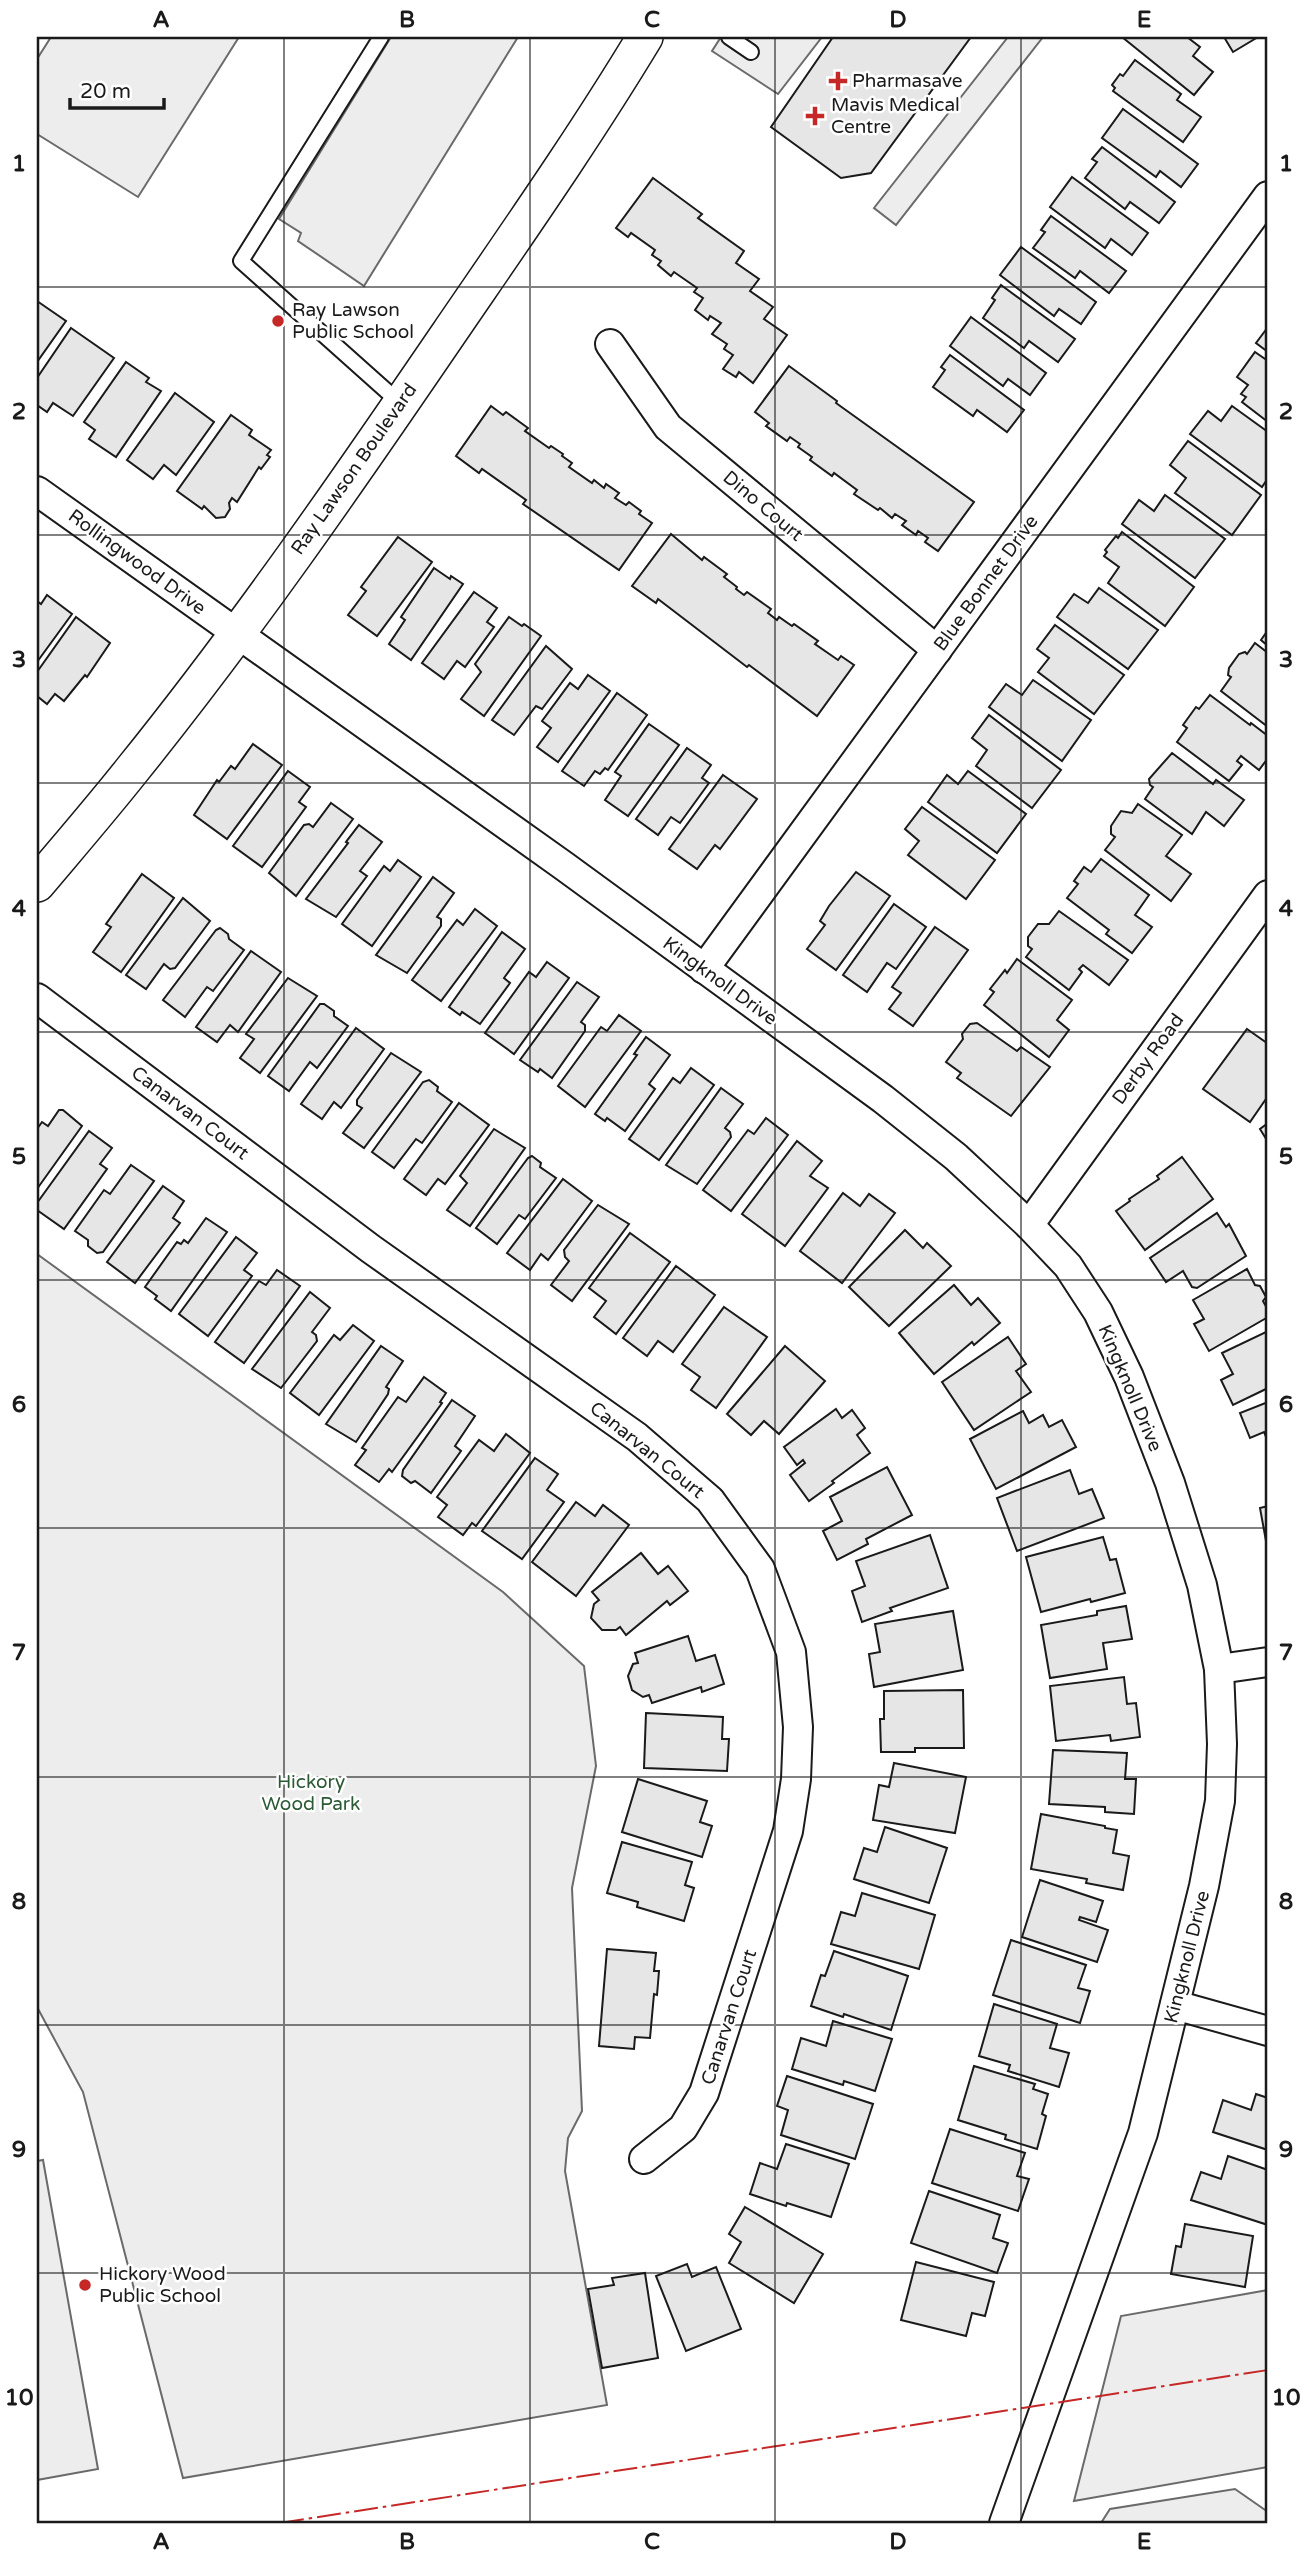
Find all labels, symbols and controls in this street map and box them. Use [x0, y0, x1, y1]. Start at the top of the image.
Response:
text: A [152, 6, 170, 34]
text: B [399, 6, 415, 34]
text: C [644, 6, 660, 34]
text: D [889, 6, 907, 34]
text: E [1137, 6, 1151, 34]
scale bar [70, 66, 164, 110]
place label: Pharmasave [852, 70, 963, 92]
marker: Pharmasave [830, 73, 846, 89]
text: 20 m [80, 79, 131, 104]
place label: Mavis Medical Centre [831, 94, 960, 138]
marker: Mavis Medical Centre [805, 106, 825, 126]
text: 1 [12, 150, 26, 178]
text: 1 [1279, 150, 1293, 178]
place label: Ray Lawson Public School [292, 299, 414, 343]
marker: Ray Lawson Public School [270, 313, 286, 329]
street label: Ray Lawson Boulevard [286, 379, 422, 559]
text: 2 [12, 398, 26, 426]
text: 2 [1279, 398, 1293, 426]
street label: Dino Court [719, 466, 807, 546]
street label: Rollingwood Drive [64, 505, 210, 619]
street label: Blue Bonnet Drive [929, 511, 1043, 655]
text: 3 [12, 646, 26, 674]
text: 3 [1279, 646, 1293, 674]
text: 4 [12, 895, 27, 923]
text: 4 [1279, 895, 1294, 923]
street label: Kingknoll Drive [659, 932, 781, 1030]
street label: Derby Road [1108, 1009, 1188, 1109]
street label: Canarvan Court [127, 1062, 253, 1164]
text: 5 [12, 1143, 26, 1171]
text: 5 [1279, 1143, 1293, 1171]
street label: Kingknoll Drive [1093, 1321, 1167, 1455]
text: 6 [12, 1391, 26, 1419]
text: 6 [1279, 1391, 1293, 1419]
street label: Canarvan Court [585, 1397, 709, 1503]
text: 7 [12, 1639, 26, 1667]
text: 7 [1279, 1639, 1293, 1667]
park label: Hickory Wood Park [262, 1771, 360, 1815]
text: 8 [12, 1888, 26, 1916]
text: 8 [1279, 1888, 1293, 1916]
street label: Kingknoll Drive [1160, 1889, 1214, 2025]
street label: Canarvan Court [697, 1946, 761, 2088]
text: 9 [12, 2136, 26, 2164]
text: 9 [1279, 2136, 1293, 2164]
place label: Hickory Wood Public School [99, 2263, 226, 2307]
marker: Hickory Wood Public School [77, 2277, 93, 2293]
text: 10 [5, 2384, 33, 2412]
text: 10 [1272, 2384, 1300, 2412]
text: A [152, 2528, 170, 2556]
text: B [399, 2528, 415, 2556]
text: C [644, 2528, 660, 2556]
text: D [889, 2528, 907, 2556]
text: E [1137, 2528, 1151, 2556]

